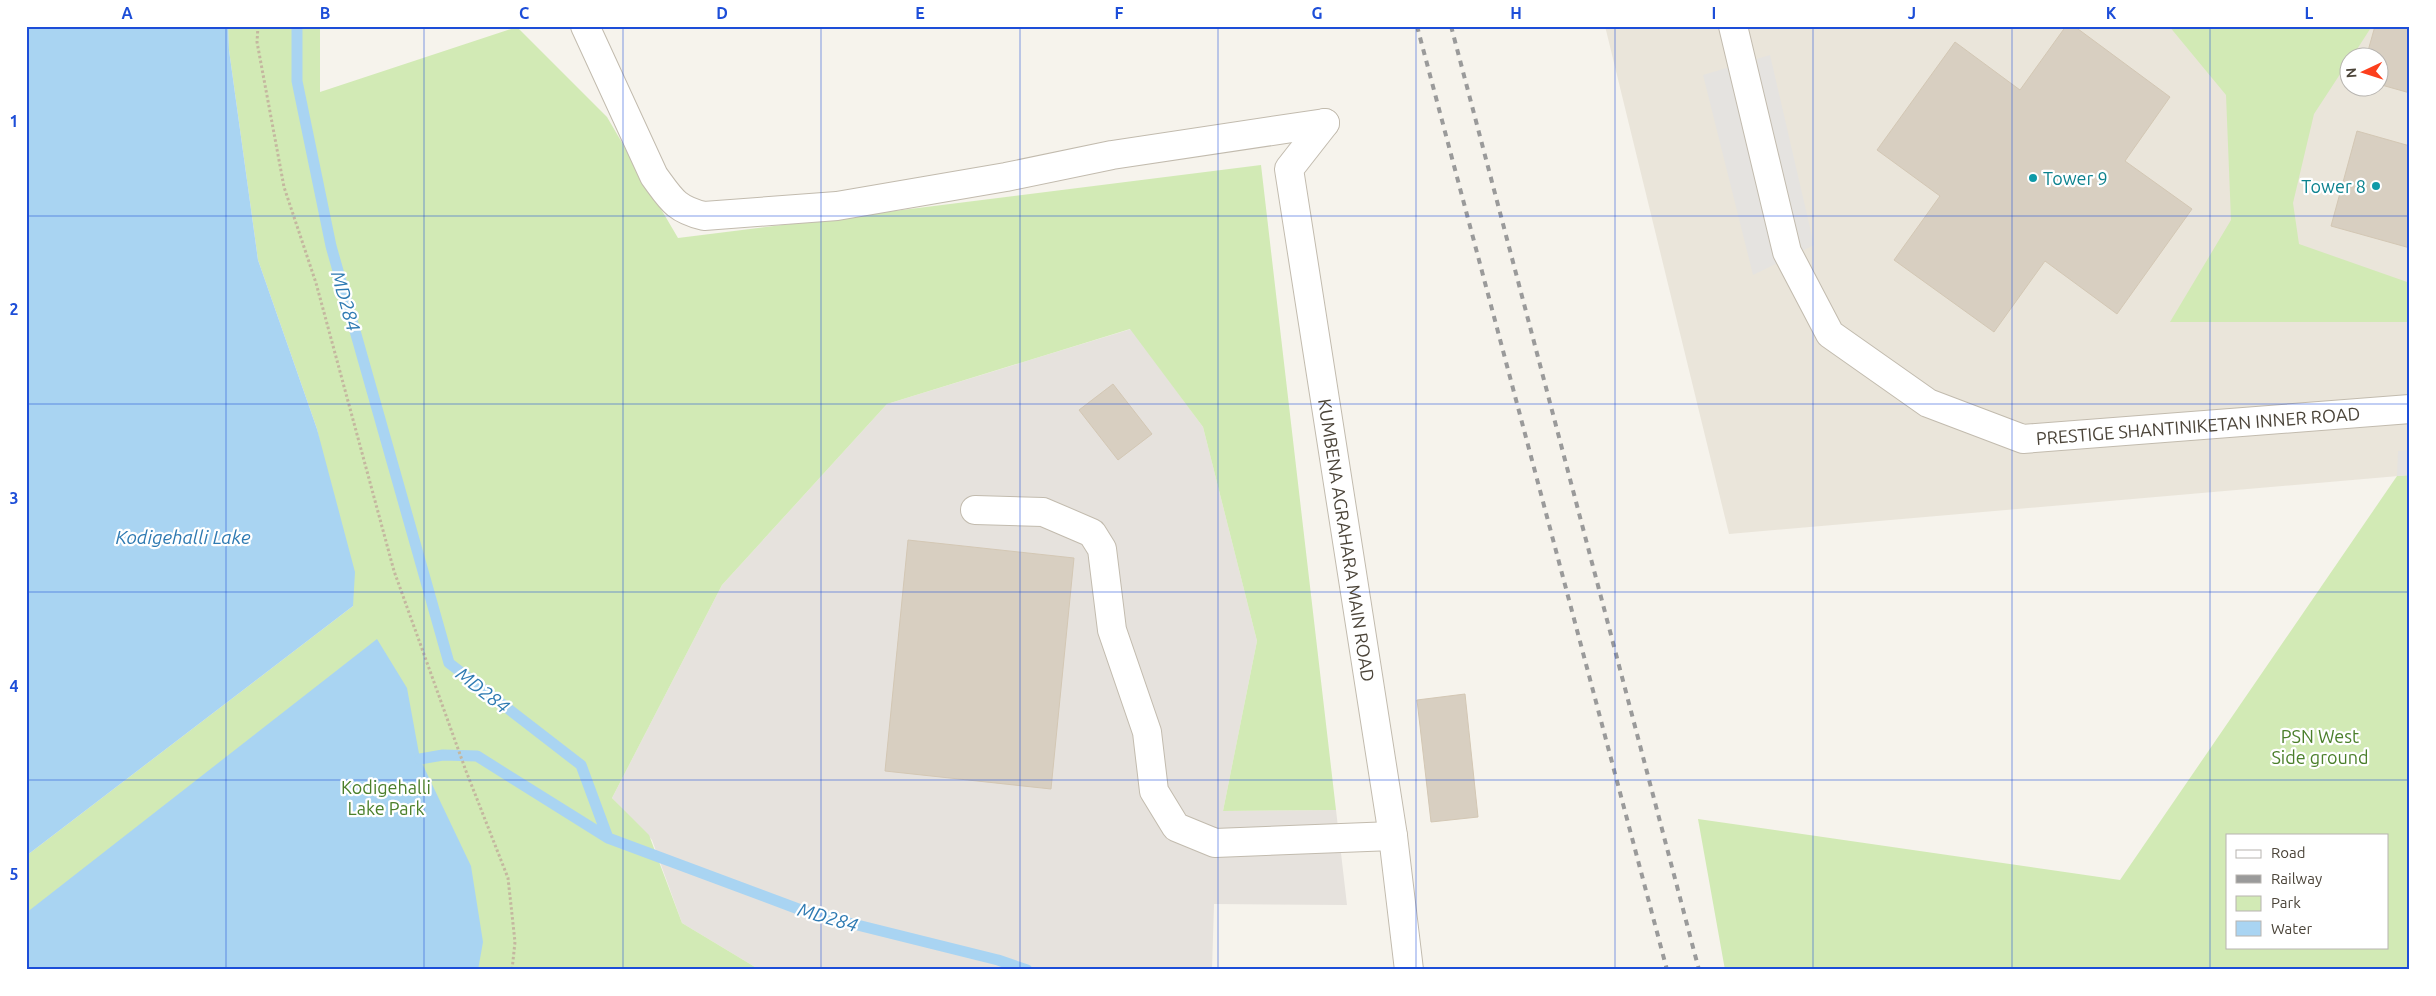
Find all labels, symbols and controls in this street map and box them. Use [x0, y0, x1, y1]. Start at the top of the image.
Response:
text: A [121, 4, 133, 22]
text: B [320, 4, 330, 22]
text: C [519, 4, 529, 22]
text: D [716, 4, 728, 22]
text: E [915, 4, 925, 22]
text: F [1115, 4, 1124, 22]
text: G [1311, 4, 1323, 22]
text: H [1510, 4, 1522, 22]
text: I [1712, 4, 1716, 22]
text: J [1908, 4, 1916, 22]
text: K [2106, 4, 2117, 22]
text: L [2305, 4, 2314, 22]
north arrow [2338, 48, 2388, 98]
text: N [2343, 67, 2359, 79]
text: 1 [9, 112, 19, 130]
place label: Tower 9 [2043, 168, 2108, 188]
marker: Tower 9 [2027, 172, 2039, 184]
place label: Tower 8 [2301, 176, 2366, 196]
marker: Tower 8 [2370, 180, 2382, 192]
water label: MD284 [327, 268, 365, 334]
text: 2 [9, 300, 19, 318]
street label: KUMBENA AGRAHARA MAIN ROAD [1315, 397, 1379, 683]
street label: PRESTIGE SHANTINIKETAN INNER ROAD [2035, 403, 2361, 448]
text: 3 [9, 489, 19, 507]
water label: Kodigehalli Lake [116, 526, 251, 548]
water label: MD284 [452, 662, 514, 718]
text: 4 [9, 677, 19, 695]
park label: PSN West Side ground [2271, 726, 2369, 767]
park label: Kodigehalli Lake Park [341, 777, 431, 818]
legend [2226, 834, 2388, 948]
text: Road [2271, 844, 2306, 861]
text: 5 [9, 865, 19, 883]
text: Railway [2271, 870, 2322, 887]
text: Park [2271, 894, 2301, 911]
water label: MD284 [795, 898, 861, 936]
text: Water [2271, 920, 2312, 937]

